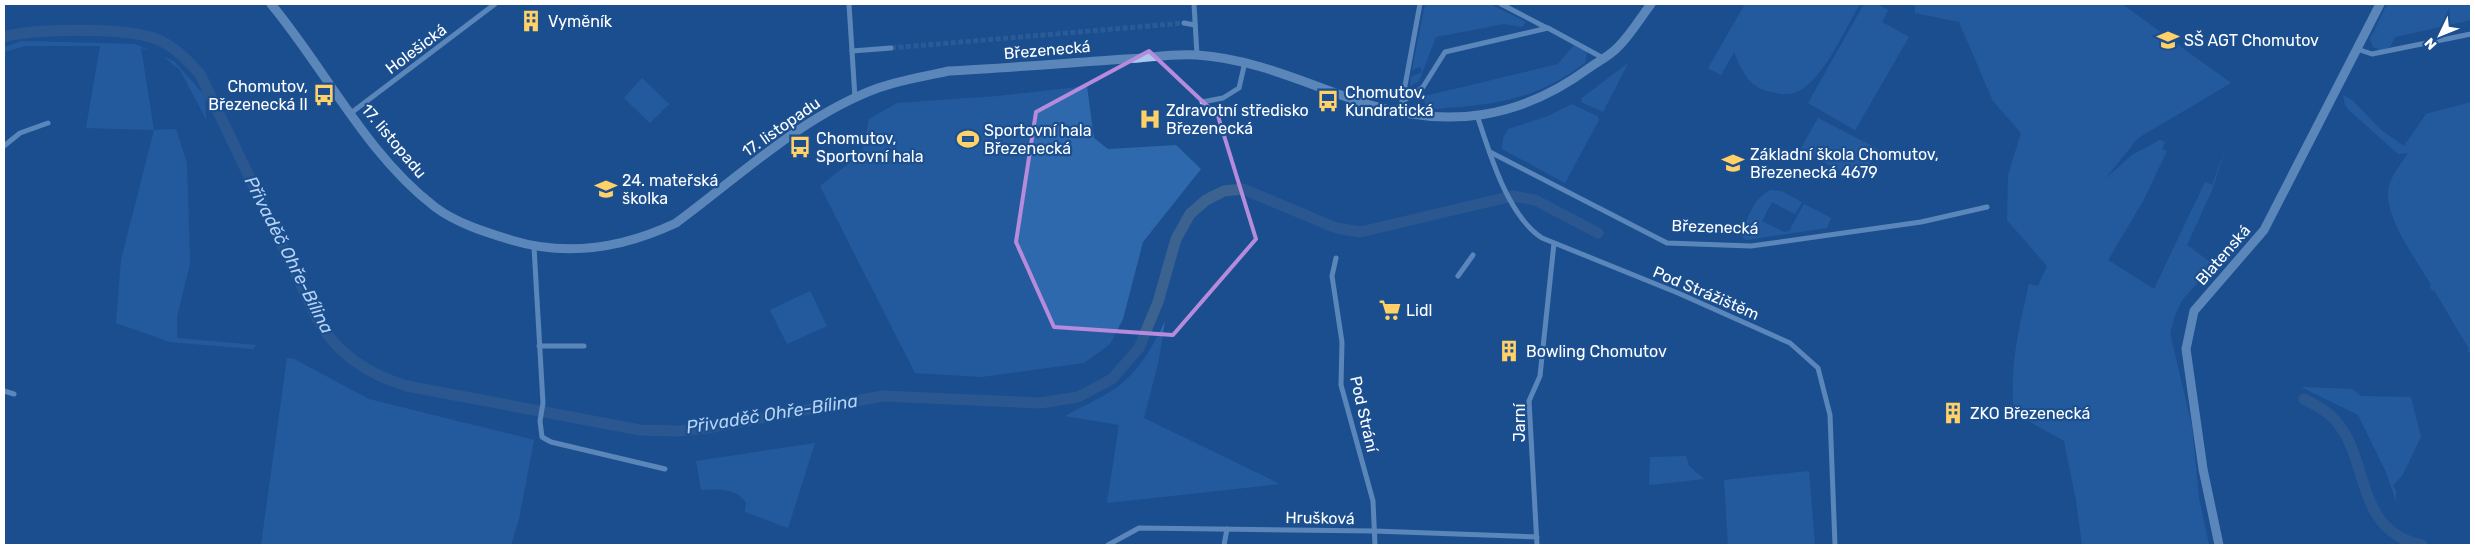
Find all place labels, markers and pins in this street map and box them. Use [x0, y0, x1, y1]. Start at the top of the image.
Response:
building icon: Vyměník [518, 8, 544, 34]
place label: Vyměník [548, 12, 613, 31]
school or university icon: SŠ AGT Chomutov [2155, 27, 2181, 53]
place label: SŠ AGT Chomutov [2184, 30, 2319, 50]
place label: Chomutov, Březenecká II [208, 77, 308, 114]
bus stop icon: Chomutov, Březenecká II [311, 82, 337, 108]
place label: Chomutov, Kundratická [1345, 83, 1434, 120]
bus stop icon: Chomutov, Kundratická [1315, 88, 1341, 114]
place label: Zdravotní středisko Březenecká [1166, 101, 1309, 138]
hospital icon: Zdravotní středisko Březenecká [1137, 106, 1163, 132]
place label: Sportovní hala Březenecká [984, 121, 1092, 158]
sports icon: Sportovní hala Březenecká [955, 126, 981, 152]
place label: Chomutov, Sportovní hala [816, 129, 924, 166]
bus stop icon: Chomutov, Sportovní hala [787, 134, 813, 160]
place label: Základní škola Chomutov, Březenecká 4679 [1750, 145, 1939, 182]
school or university icon: Základní škola Chomutov, Březenecká 4679 [1720, 150, 1746, 176]
place label: 24. mateřská školka [622, 171, 718, 208]
school or university icon: 24. mateřská školka [593, 176, 619, 202]
supermarket icon: Lidl [1377, 297, 1403, 323]
place label: Lidl [1406, 301, 1432, 320]
building icon: Bowling Chomutov [1496, 338, 1522, 364]
place label: Bowling Chomutov [1526, 342, 1667, 361]
building icon: ZKO Březenecká [1940, 400, 1966, 426]
place label: ZKO Březenecká [1970, 404, 2090, 423]

